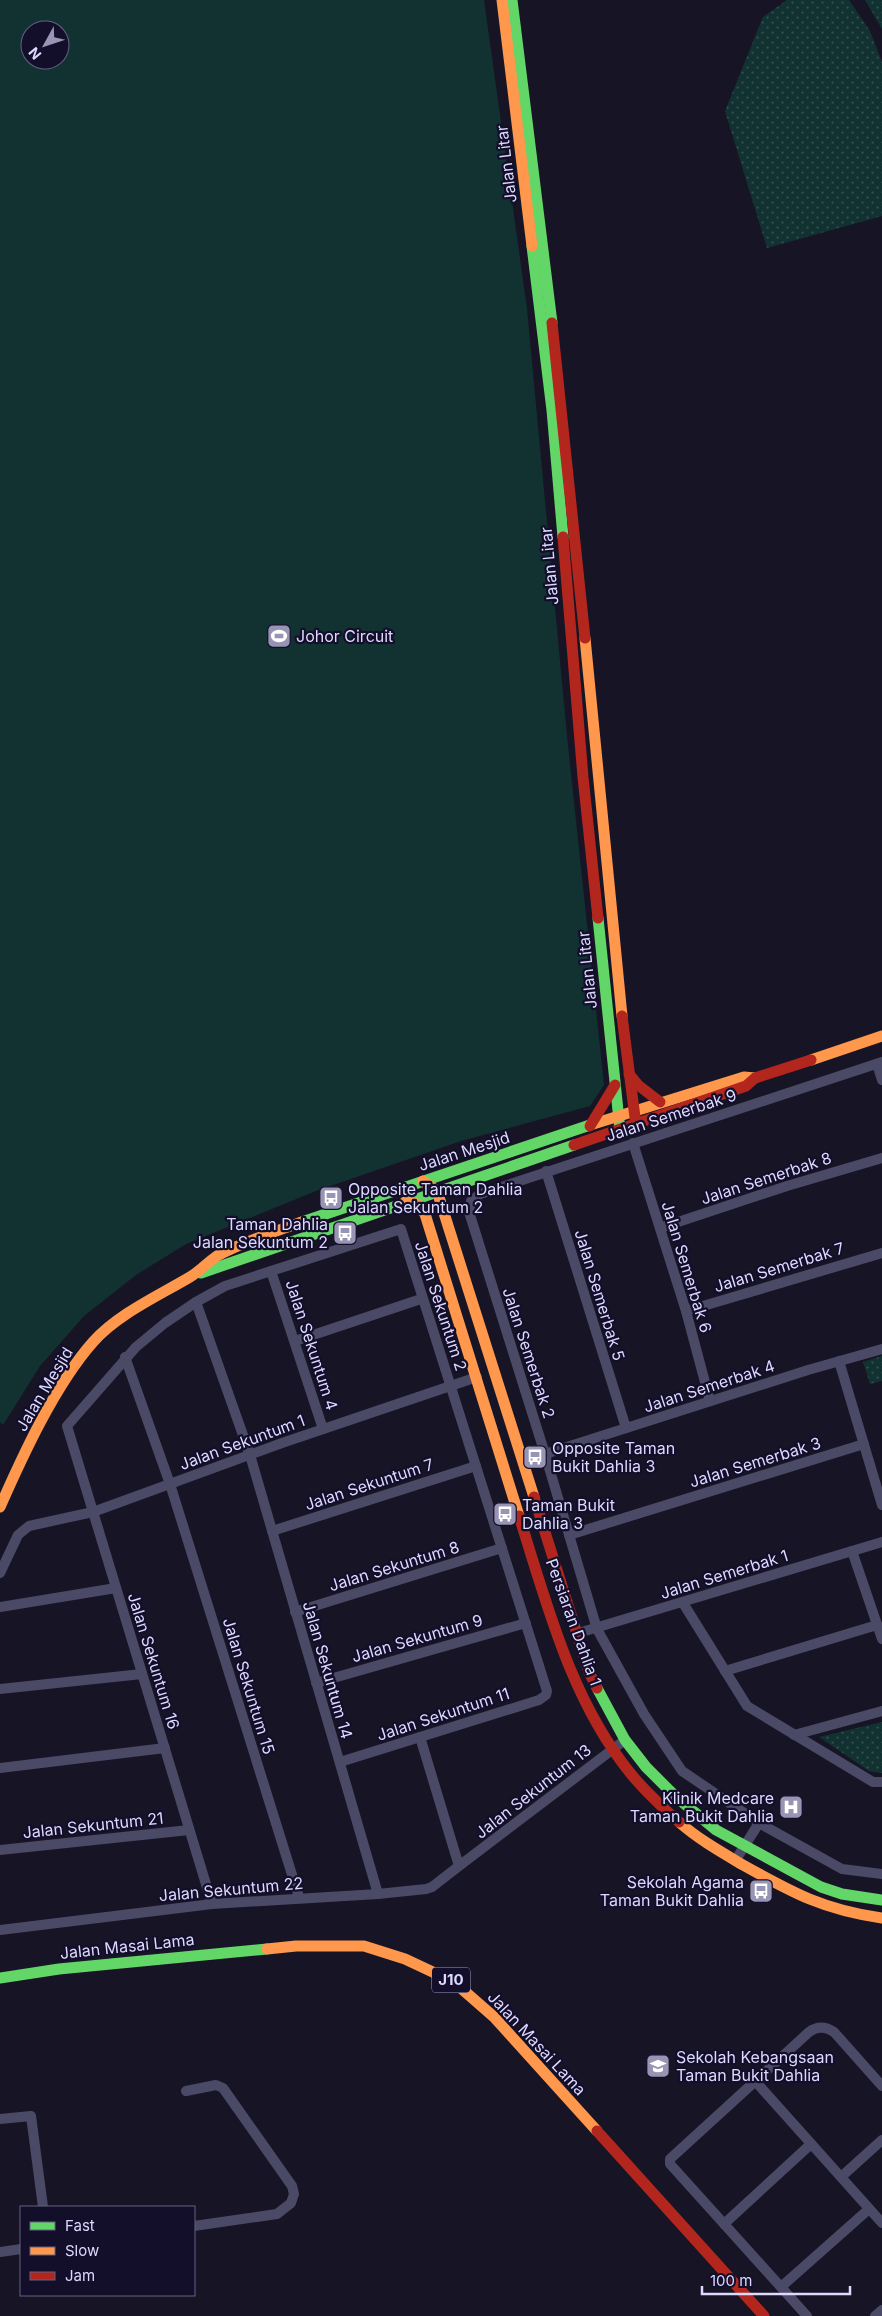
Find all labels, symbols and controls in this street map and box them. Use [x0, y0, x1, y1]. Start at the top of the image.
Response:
north arrow [20, 20, 70, 70]
text: N [25, 44, 45, 63]
street label: Jalan Litar [491, 124, 521, 204]
street label: Jalan Litar [536, 526, 562, 606]
sports icon: Johor Circuit [266, 623, 292, 649]
place label: Johor Circuit [296, 626, 393, 646]
street label: Jalan Litar [573, 930, 601, 1010]
street label: Jalan Semerbak 9 [603, 1084, 739, 1146]
street label: Jalan Mesjid [416, 1127, 512, 1175]
street label: Jalan Semerbak 8 [698, 1147, 834, 1209]
place label: Opposite Taman Dahlia Jalan Sekuntum 2 [348, 1179, 522, 1217]
bus stop icon: Opposite Taman Dahlia Jalan Sekuntum 2 [318, 1185, 344, 1211]
street label: Jalan Semerbak 6 [658, 1199, 716, 1335]
place label: Taman Dahlia Jalan Sekuntum 2 [193, 1214, 328, 1252]
bus stop icon: Taman Dahlia Jalan Sekuntum 2 [332, 1220, 358, 1246]
street label: Jalan Semerbak 5 [571, 1227, 629, 1363]
street label: Jalan Semerbak 7 [711, 1238, 847, 1296]
street label: Jalan Sekuntum 2 [411, 1239, 471, 1373]
street label: Jalan Sekuntum 4 [282, 1277, 342, 1413]
street label: Jalan Semerbak 2 [498, 1285, 560, 1421]
street label: Jalan Mesjid [11, 1343, 77, 1435]
street label: Jalan Semerbak 4 [641, 1355, 777, 1417]
street label: Jalan Sekuntum 1 [177, 1410, 307, 1474]
street label: Jalan Semerbak 3 [687, 1433, 823, 1491]
place label: Opposite Taman Bukit Dahlia 3 [552, 1438, 675, 1476]
bus stop icon: Opposite Taman Bukit Dahlia 3 [522, 1444, 548, 1470]
street label: Jalan Sekuntum 7 [302, 1454, 436, 1514]
place label: Taman Bukit Dahlia 3 [522, 1495, 615, 1533]
bus stop icon: Taman Bukit Dahlia 3 [492, 1501, 518, 1527]
street label: Jalan Sekuntum 8 [326, 1537, 462, 1595]
street label: Jalan Semerbak 1 [658, 1545, 790, 1603]
street label: Persiaran Dahlia 1 [542, 1556, 606, 1688]
street label: Jalan Sekuntum 16 [124, 1590, 184, 1732]
street label: Jalan Sekuntum 14 [299, 1599, 357, 1741]
street label: Jalan Sekuntum 9 [349, 1610, 485, 1666]
street label: Jalan Sekuntum 15 [219, 1615, 279, 1757]
street label: Jalan Sekuntum 11 [374, 1683, 512, 1745]
street label: Jalan Sekuntum 13 [471, 1739, 595, 1843]
place label: Klinik Medcare Taman Bukit Dahlia [630, 1788, 774, 1826]
hospital icon: Klinik Medcare Taman Bukit Dahlia [778, 1794, 804, 1820]
street label: Jalan Sekuntum 21 [21, 1808, 165, 1842]
place label: Sekolah Agama Taman Bukit Dahlia [600, 1872, 744, 1910]
street label: Jalan Sekuntum 22 [158, 1873, 304, 1905]
bus stop icon: Sekolah Agama Taman Bukit Dahlia [748, 1878, 774, 1904]
street label: Jalan Masai Lama [59, 1929, 195, 1963]
road number: J10 [432, 1968, 470, 1992]
street label: Jalan Masai Lama [484, 1987, 590, 2099]
place label: Sekolah Kebangsaan Taman Bukit Dahlia [676, 2047, 834, 2085]
school or university icon: Sekolah Kebangsaan Taman Bukit Dahlia [645, 2053, 671, 2079]
legend [20, 2206, 195, 2296]
text: Fast [65, 2216, 95, 2235]
text: Slow [65, 2241, 99, 2260]
scale bar [702, 2264, 850, 2296]
text: Jam [65, 2266, 95, 2285]
text: 100 m [710, 2271, 752, 2290]

